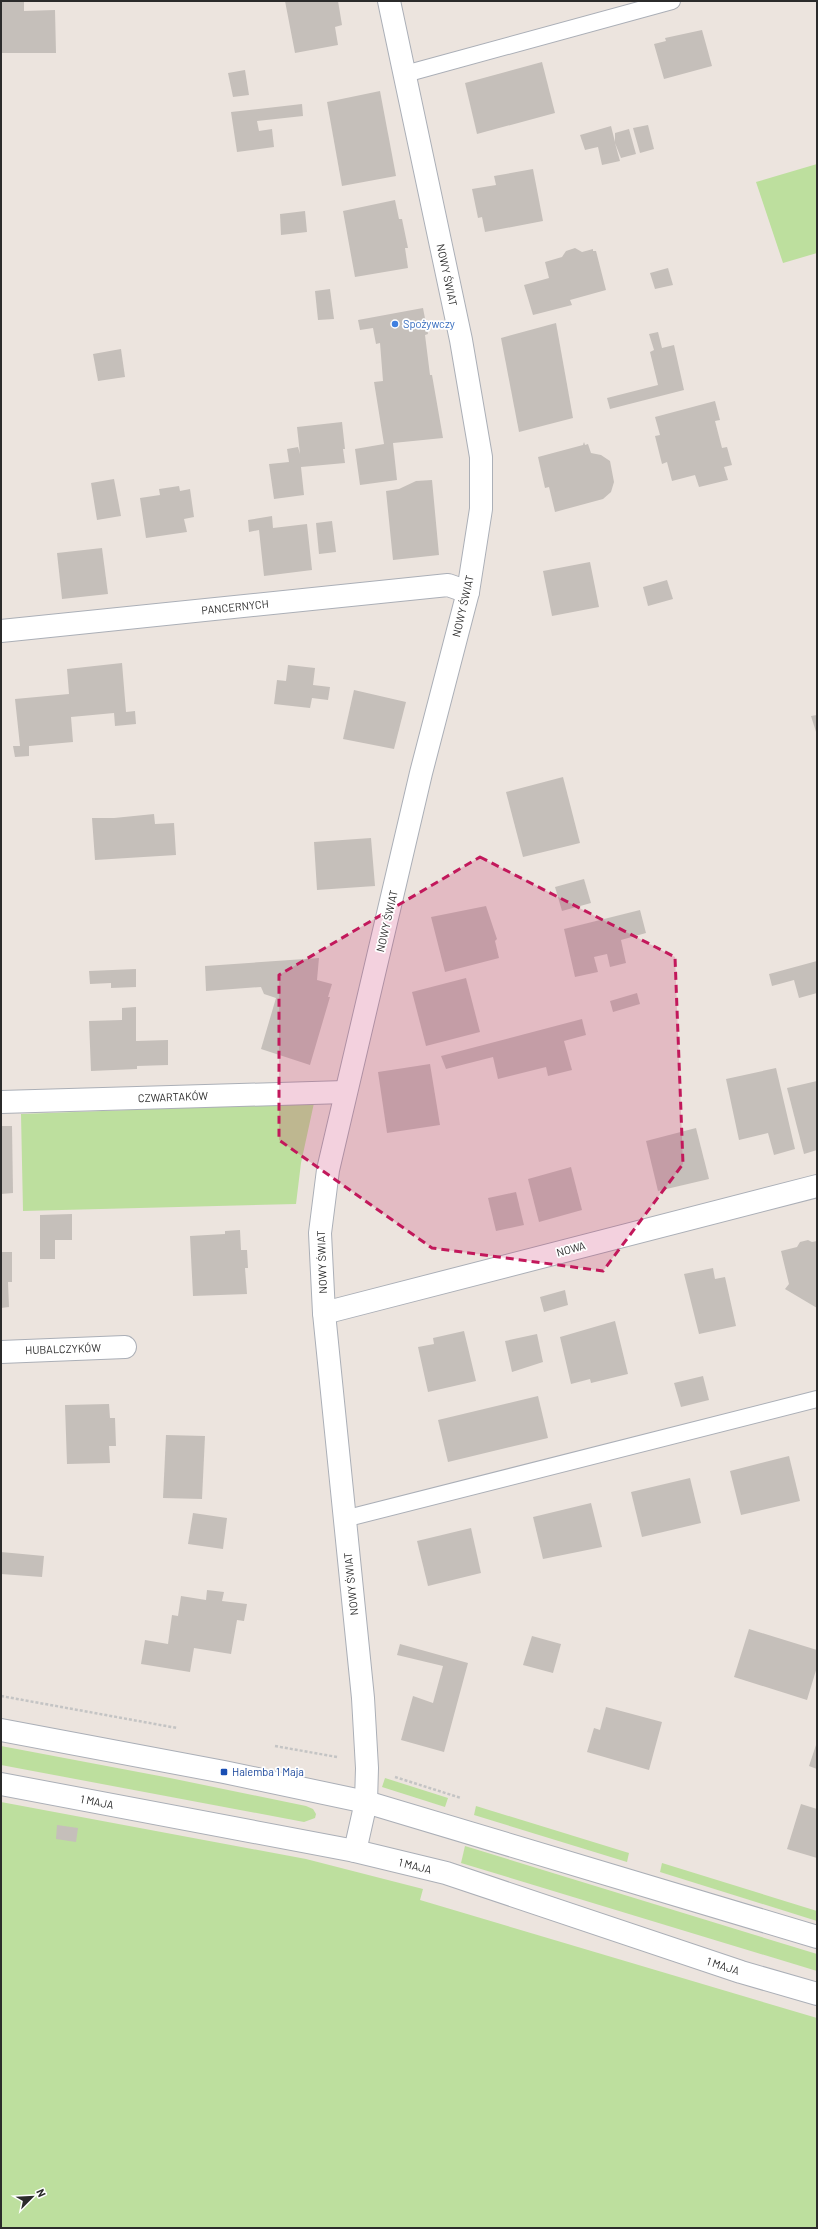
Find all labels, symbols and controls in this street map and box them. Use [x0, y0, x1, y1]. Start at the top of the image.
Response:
street label: NOWY ŚWIAT [435, 243, 460, 307]
place label: Spożywczy [403, 317, 455, 330]
marker: Spożywczy [390, 319, 400, 329]
street label: NOWY ŚWIAT [449, 574, 476, 638]
street label: PANCERNYCH [201, 596, 269, 617]
street label: NOWY ŚWIAT [373, 889, 400, 953]
street label: CZWARTAKÓW [138, 1089, 209, 1104]
street label: NOWY ŚWIAT [314, 1230, 329, 1294]
street label: NOWA [555, 1238, 587, 1259]
street label: HUBALCZYKÓW [25, 1341, 101, 1356]
street label: NOWY ŚWIAT [341, 1552, 360, 1616]
place label: Halemba 1 Maja [232, 1765, 304, 1778]
marker: Halemba 1 Maja [219, 1767, 229, 1777]
street label: 1 MAJA [79, 1792, 115, 1811]
street label: 1 MAJA [397, 1855, 433, 1876]
street label: 1 MAJA [705, 1954, 742, 1977]
north arrow [12, 2177, 52, 2217]
text: N [34, 2187, 49, 2199]

